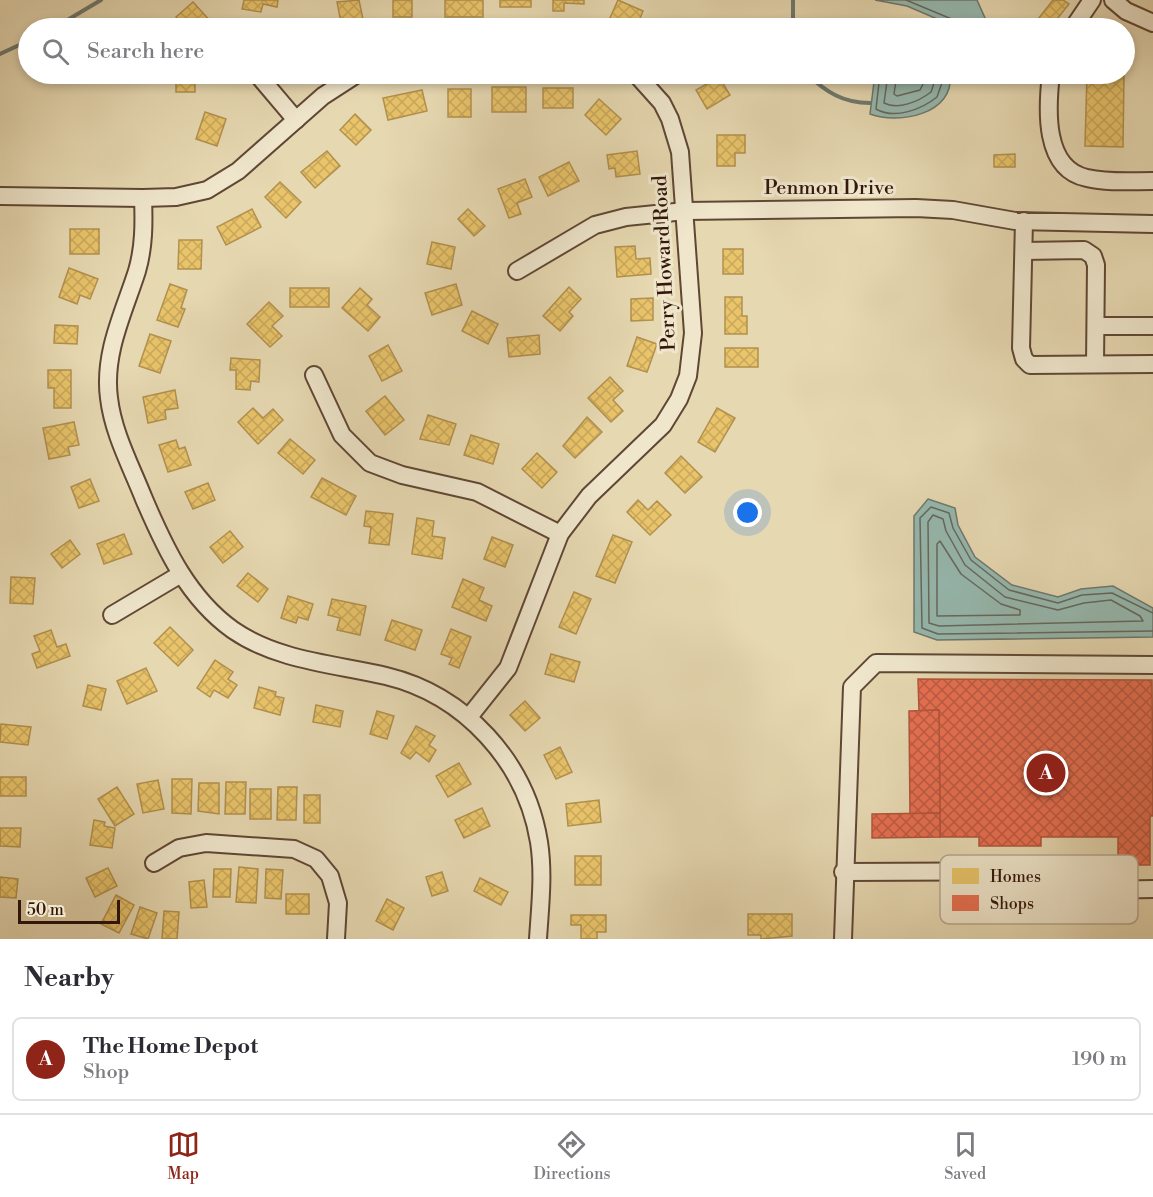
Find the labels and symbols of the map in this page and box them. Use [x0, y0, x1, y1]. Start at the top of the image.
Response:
street label: Perry Howard Road [648, 174, 682, 352]
street label: Penmon Drive [764, 176, 894, 201]
your location [733, 498, 762, 527]
pin: A [1026, 750, 1066, 796]
legend [940, 855, 1138, 924]
text: Homes [990, 867, 1041, 887]
text: Shops [990, 894, 1034, 914]
scale bar [18, 897, 120, 924]

